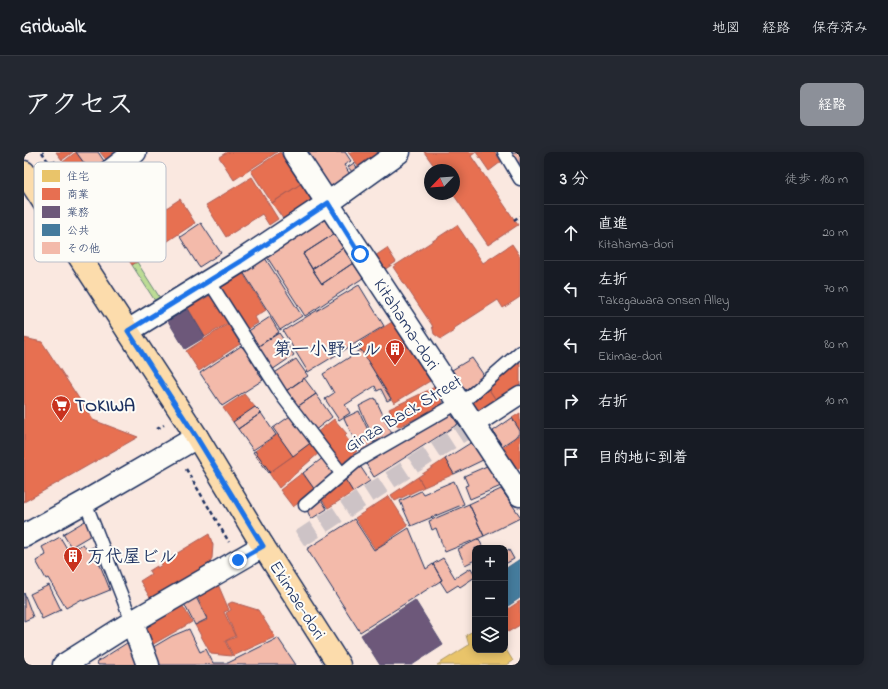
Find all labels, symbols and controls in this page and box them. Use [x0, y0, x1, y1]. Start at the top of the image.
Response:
text: Gridwalk [20, 14, 86, 41]
text: 地図 [712, 18, 740, 39]
text: 経路 [762, 18, 790, 39]
text: 保存済み [812, 18, 868, 39]
button: 経路 [800, 83, 864, 126]
text: アクセス [24, 86, 134, 127]
legend [34, 162, 166, 262]
north arrow [424, 164, 460, 200]
text: 3 分 [560, 167, 588, 192]
text: 住宅 [67, 169, 89, 185]
text: 徒歩 · 180 m [785, 170, 848, 189]
text: 商業 [67, 187, 89, 203]
text: 業務 [67, 205, 89, 221]
text: 直進 [598, 213, 628, 235]
icon: ahead [560, 222, 582, 244]
text: 公共 [67, 223, 89, 239]
text: 20 m [823, 223, 848, 242]
text: Kitahama-dori [598, 235, 674, 254]
text: その他 [67, 241, 100, 257]
route start [351, 245, 369, 263]
text: 左折 [598, 269, 628, 291]
street label: Kitahama-dori [366, 274, 445, 376]
icon: left [560, 278, 582, 300]
text: 70 m [824, 279, 848, 298]
text: Takegawara Onsen Alley [598, 291, 729, 310]
text: 左折 [598, 325, 628, 347]
icon: left [560, 334, 582, 356]
text: 80 m [824, 335, 848, 354]
place label: 第一小野ビル [273, 338, 381, 364]
building icon: 第一小野ビル [384, 338, 406, 366]
text: Ekimae-dori [598, 347, 662, 366]
street label: Ginza Back Street [340, 369, 468, 460]
icon: right [560, 390, 582, 412]
text: 右折 [598, 391, 628, 413]
text: 10 m [825, 391, 848, 410]
supermarket icon: TOKIWA [50, 394, 72, 422]
place label: TOKIWA [75, 394, 135, 420]
icon: arrive [560, 446, 582, 468]
text: 目的地に到着 [598, 447, 688, 469]
building icon: 万代屋ビル [62, 545, 84, 573]
place label: 万代屋ビル [87, 545, 177, 571]
map controls [472, 545, 508, 653]
button: + [472, 545, 508, 581]
route end [229, 551, 247, 569]
street label: Ekimae-dori [262, 556, 331, 646]
button: − [472, 581, 508, 617]
button: layers [472, 617, 508, 653]

